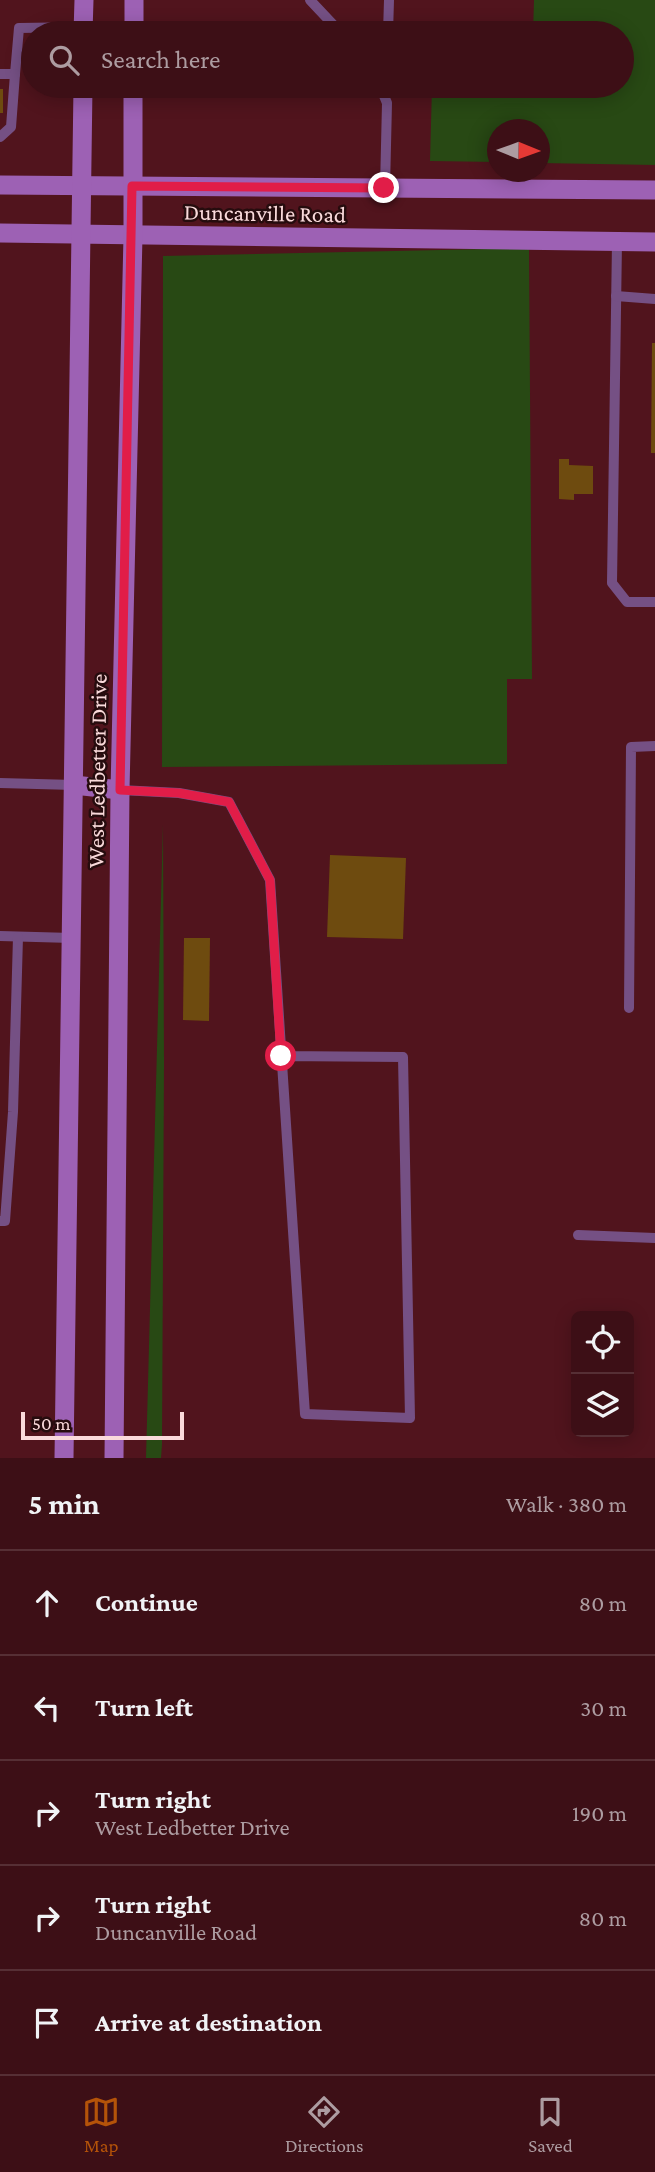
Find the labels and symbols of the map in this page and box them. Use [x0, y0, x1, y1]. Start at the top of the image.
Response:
north arrow [487, 119, 550, 182]
route end [368, 172, 399, 203]
street label: Duncanville Road [184, 199, 346, 227]
street label: West Ledbetter Drive [82, 674, 112, 868]
route start [265, 1040, 296, 1071]
scale bar [21, 1409, 184, 1441]

